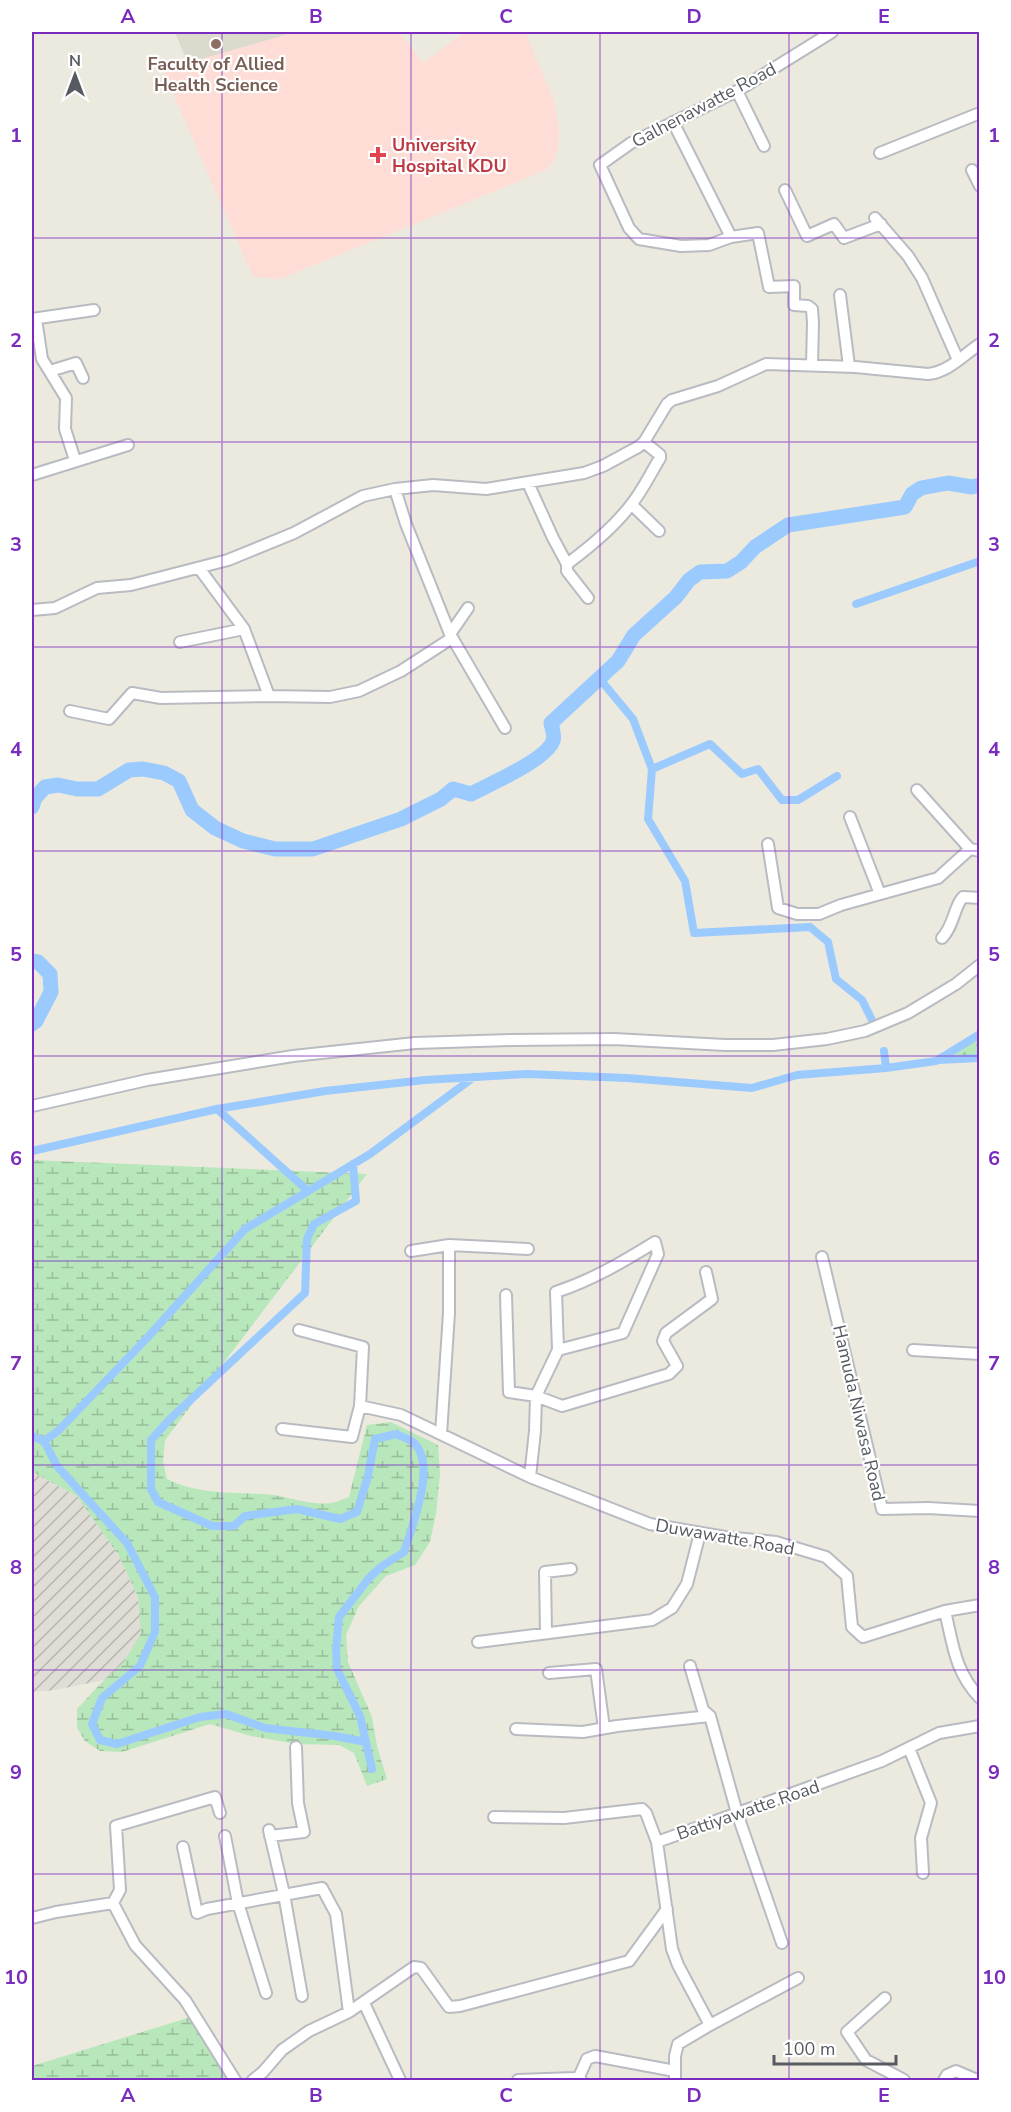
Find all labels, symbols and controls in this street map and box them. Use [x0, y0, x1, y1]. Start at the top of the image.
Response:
text: A [121, 3, 136, 30]
text: B [309, 3, 323, 30]
text: C [499, 3, 513, 30]
text: D [686, 3, 702, 30]
text: E [878, 3, 890, 30]
marker: Faculty of Allied Health Science [209, 37, 223, 51]
north arrow [45, 45, 105, 105]
text: N [69, 50, 81, 72]
place label: Faculty of Allied Health Science [147, 52, 285, 97]
street label: Galhenawatte Road [628, 57, 780, 153]
text: 1 [10, 122, 22, 149]
text: 1 [988, 122, 1000, 149]
place label: University Hospital KDU [392, 133, 507, 178]
marker: University Hospital KDU [369, 146, 387, 164]
text: 2 [10, 327, 22, 354]
text: 2 [988, 327, 1000, 354]
text: 3 [10, 531, 22, 558]
text: 3 [988, 531, 1000, 558]
text: 4 [10, 736, 22, 763]
text: 4 [988, 736, 1000, 763]
text: 5 [10, 941, 22, 968]
text: 5 [988, 941, 1000, 968]
text: 6 [10, 1145, 22, 1172]
text: 6 [988, 1145, 1000, 1172]
street label: Hamuda Niwasa Road [827, 1323, 891, 1503]
text: 7 [10, 1350, 22, 1377]
text: 7 [988, 1350, 1000, 1377]
street label: Duwawatte Road [654, 1513, 796, 1561]
text: 8 [10, 1554, 22, 1581]
text: 8 [988, 1554, 1000, 1581]
text: 9 [10, 1759, 22, 1786]
text: 9 [988, 1759, 1000, 1786]
street label: Battiyawatte Road [673, 1774, 823, 1846]
text: 10 [4, 1964, 28, 1991]
text: 10 [982, 1964, 1006, 1991]
scale bar [774, 2028, 896, 2066]
text: 100 m [783, 2037, 835, 2061]
text: A [121, 2082, 136, 2109]
text: B [309, 2082, 323, 2109]
text: C [499, 2082, 513, 2109]
text: D [686, 2082, 702, 2109]
text: E [878, 2082, 890, 2109]

